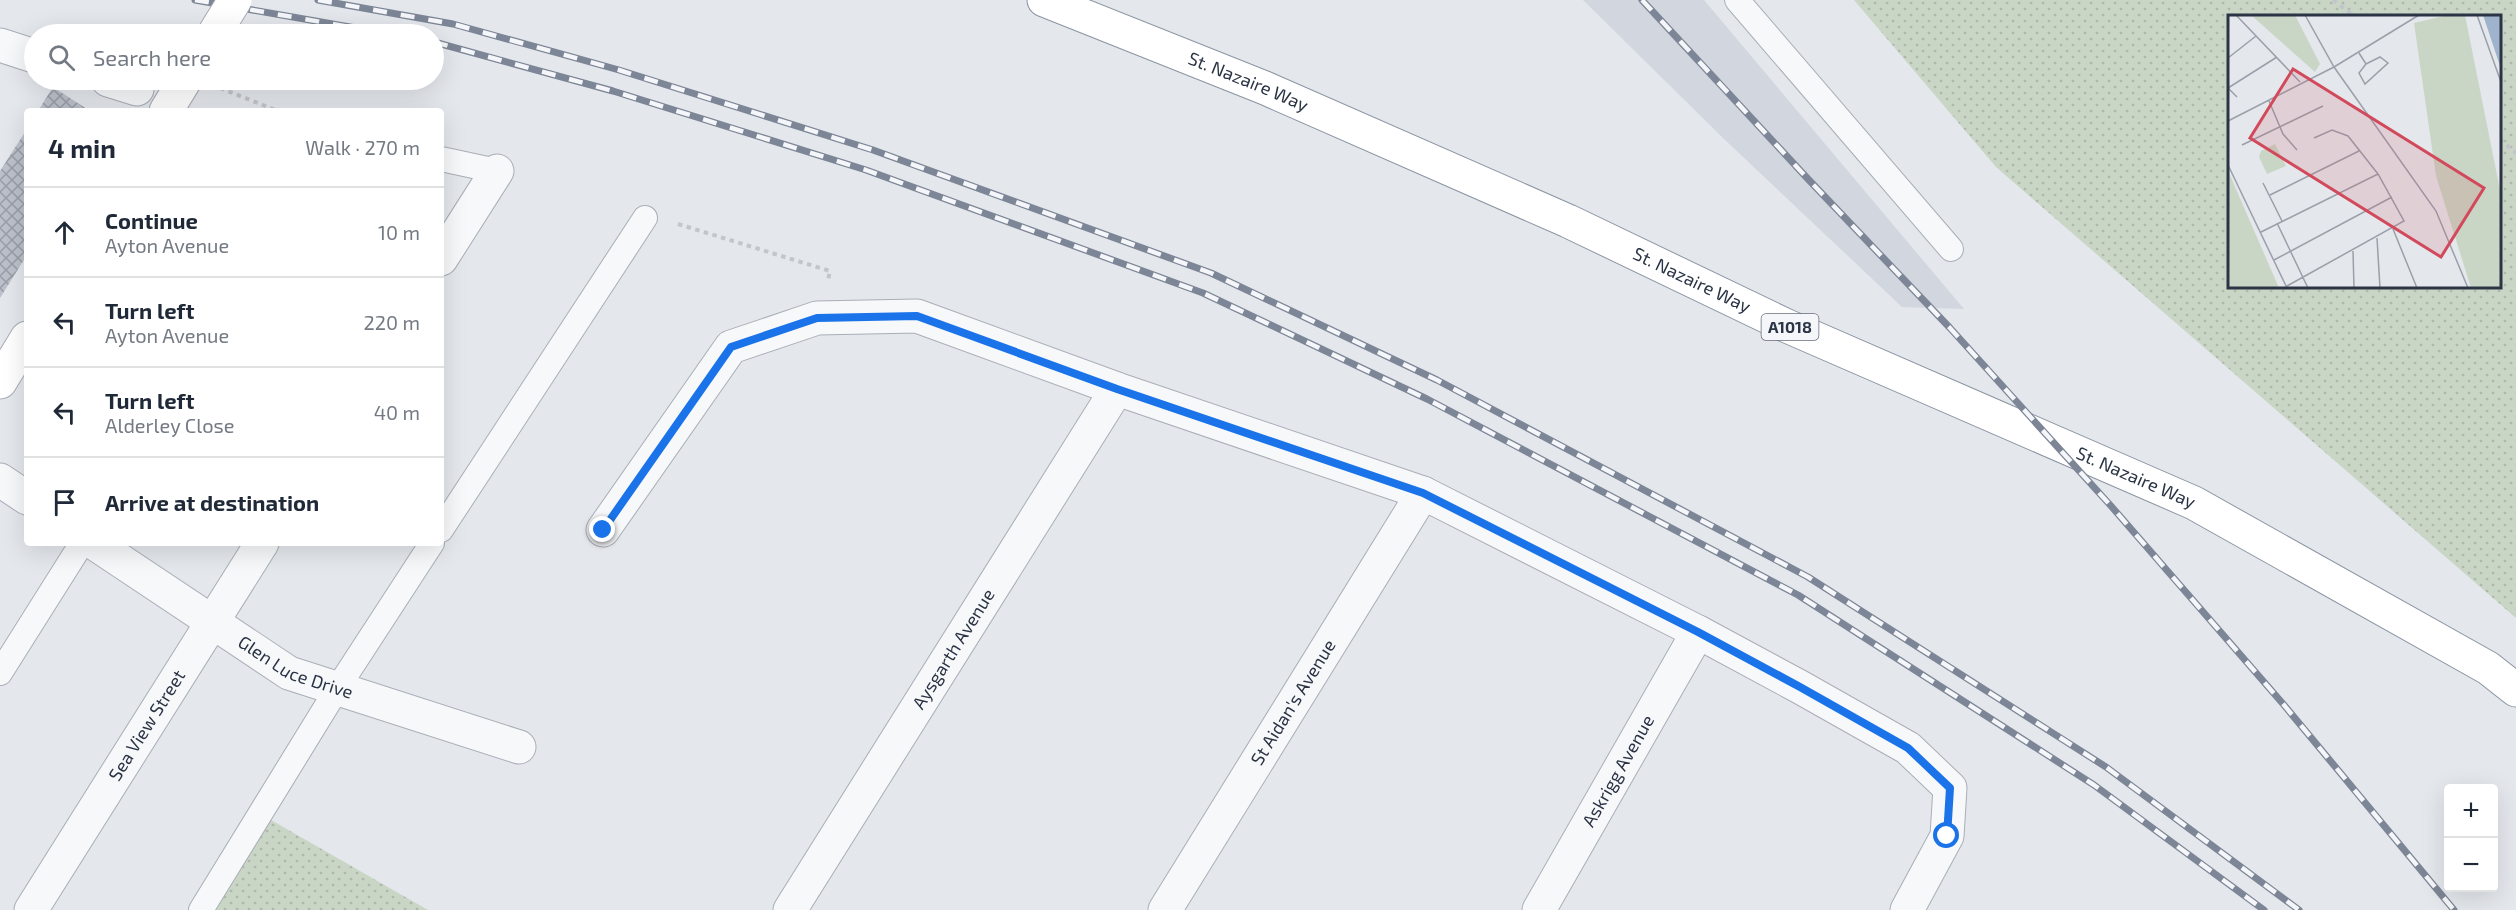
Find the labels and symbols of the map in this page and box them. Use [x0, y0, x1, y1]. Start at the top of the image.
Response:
inset map [2228, 15, 2501, 288]
street label: St. Nazaire Way [1185, 47, 1312, 116]
street label: St. Nazaire Way [1630, 242, 1755, 317]
road number: A1018 [1762, 314, 1818, 340]
street label: St. Nazaire Way [2073, 441, 2200, 513]
route end [589, 516, 615, 542]
street label: Aysgarth Avenue [907, 584, 999, 713]
street label: Glen Luce Drive [234, 630, 356, 703]
street label: St Aidan's Avenue [1245, 635, 1340, 769]
street label: Sea View Street [103, 665, 189, 785]
street label: Askrigg Avenue [1577, 711, 1658, 830]
route start [1933, 822, 1959, 848]

